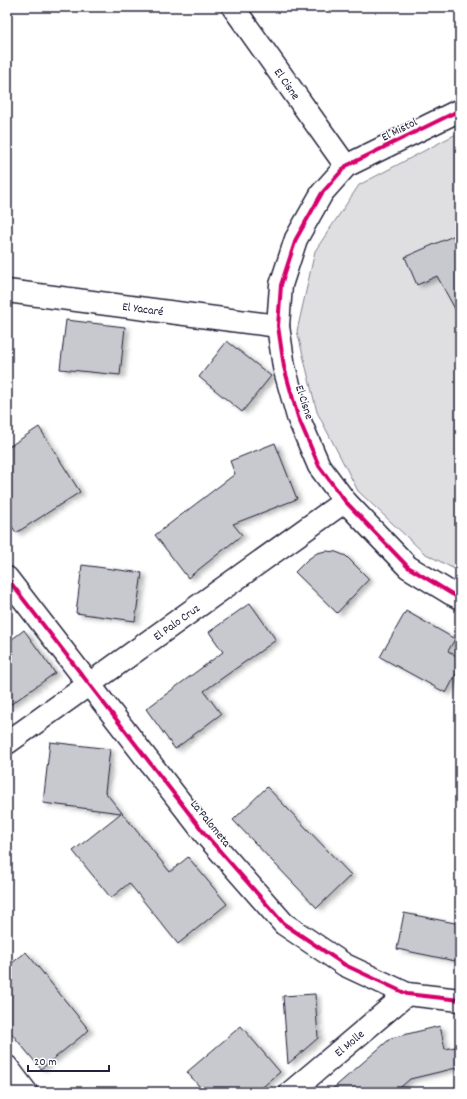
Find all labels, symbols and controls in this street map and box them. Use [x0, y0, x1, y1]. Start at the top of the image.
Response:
street label: El Cisne [269, 65, 303, 104]
street label: El Mistol [379, 114, 421, 146]
street label: El Yacaré [121, 299, 164, 321]
street label: El Cisne [290, 383, 317, 422]
street label: El Palo Cruz [150, 600, 204, 646]
street label: La Palometa [186, 797, 234, 851]
street label: El Molle [331, 1026, 369, 1062]
scale bar [28, 1047, 109, 1073]
text: 20 m [34, 1054, 57, 1071]

